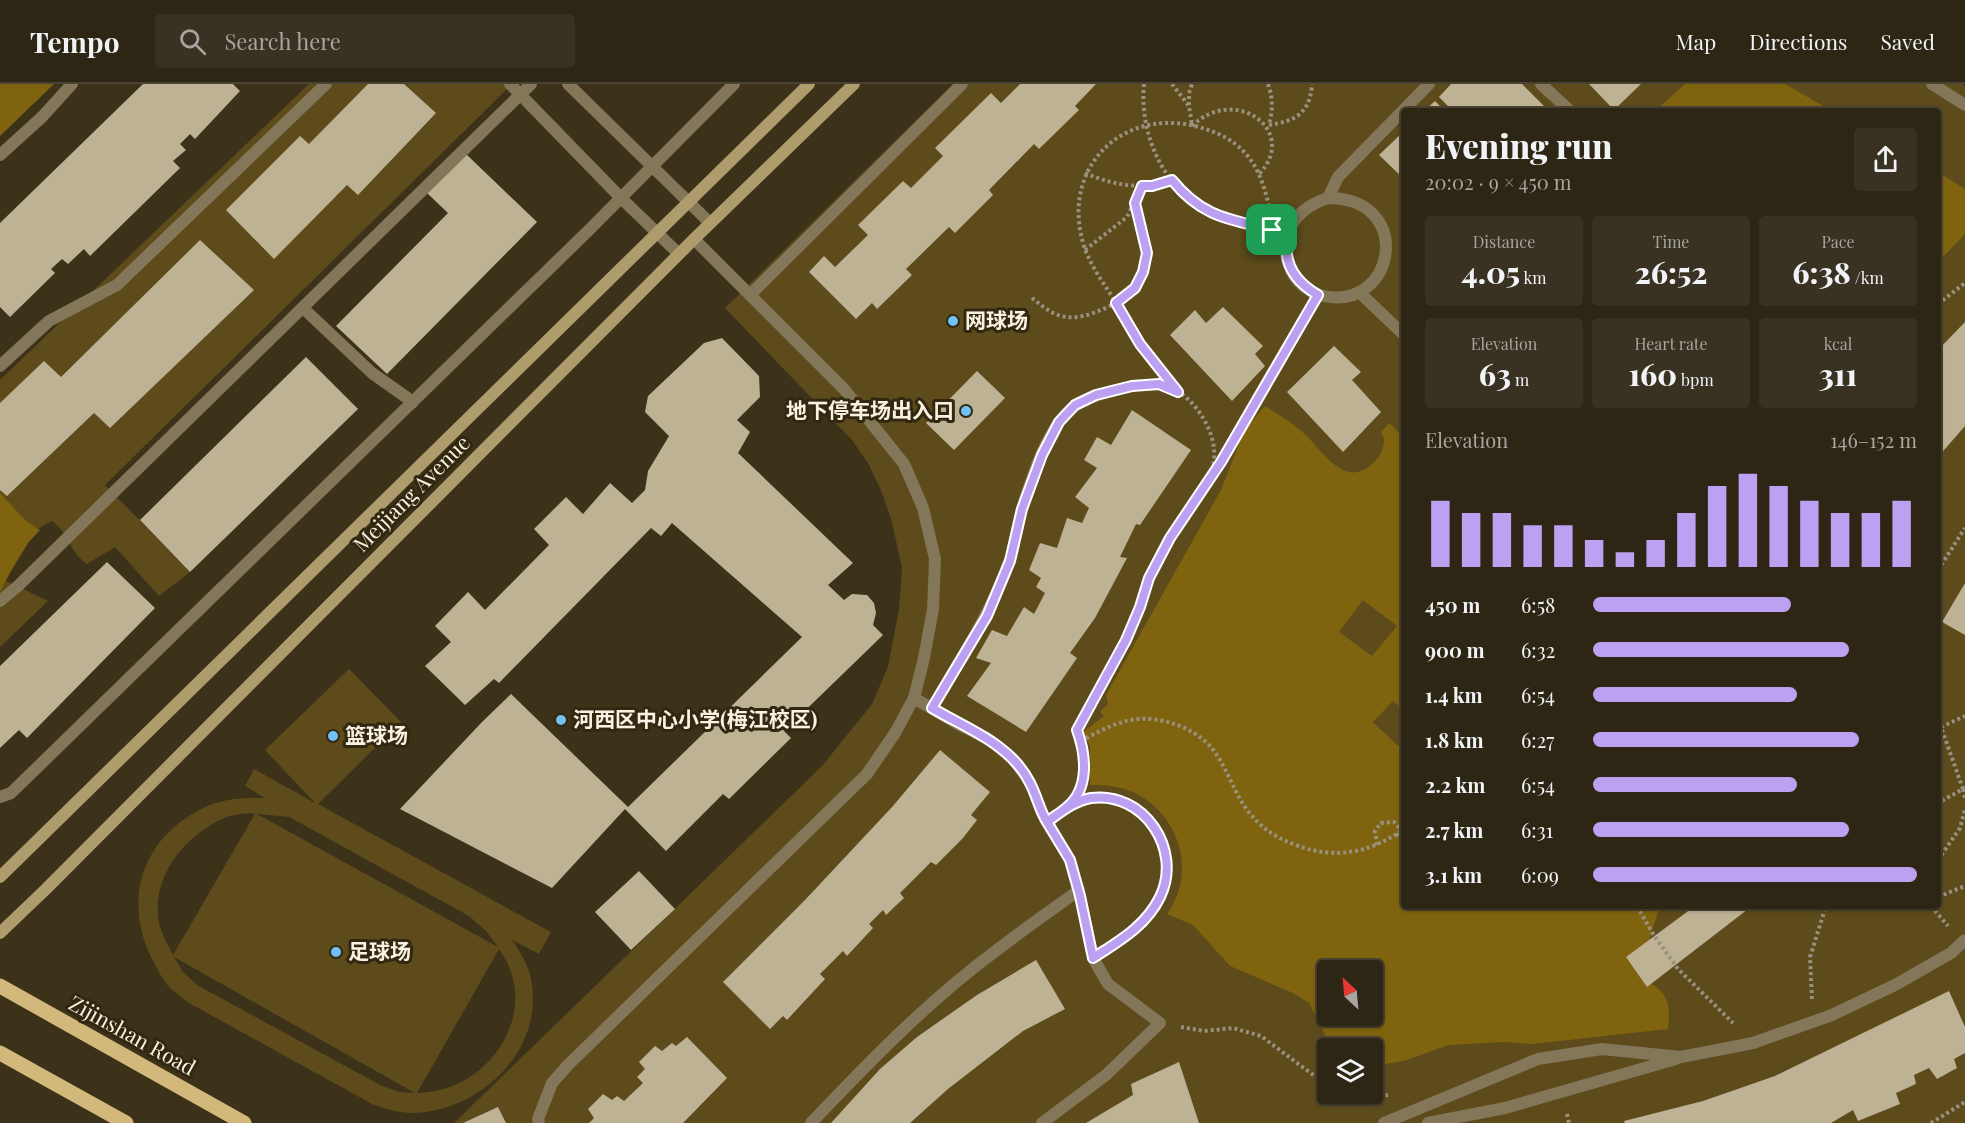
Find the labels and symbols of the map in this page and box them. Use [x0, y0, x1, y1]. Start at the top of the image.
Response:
pin [1246, 204, 1297, 255]
place label: 网球场 [965, 305, 1028, 333]
marker: 网球场 [946, 314, 960, 328]
place label: 地下停车场出入口 [786, 395, 954, 423]
marker: 地下停车场出入口 [959, 404, 973, 418]
street label: Meijiang Avenue [346, 428, 475, 557]
place label: 河西区中心小学(梅江校区) [573, 704, 817, 732]
marker: 河西区中心小学(梅江校区) [554, 713, 568, 727]
place label: 篮球场 [345, 720, 408, 748]
marker: 篮球场 [326, 729, 340, 743]
place label: 足球场 [348, 936, 411, 964]
marker: 足球场 [329, 945, 343, 959]
north arrow [1317, 960, 1383, 1026]
street label: Zijinshan Road [65, 988, 201, 1081]

